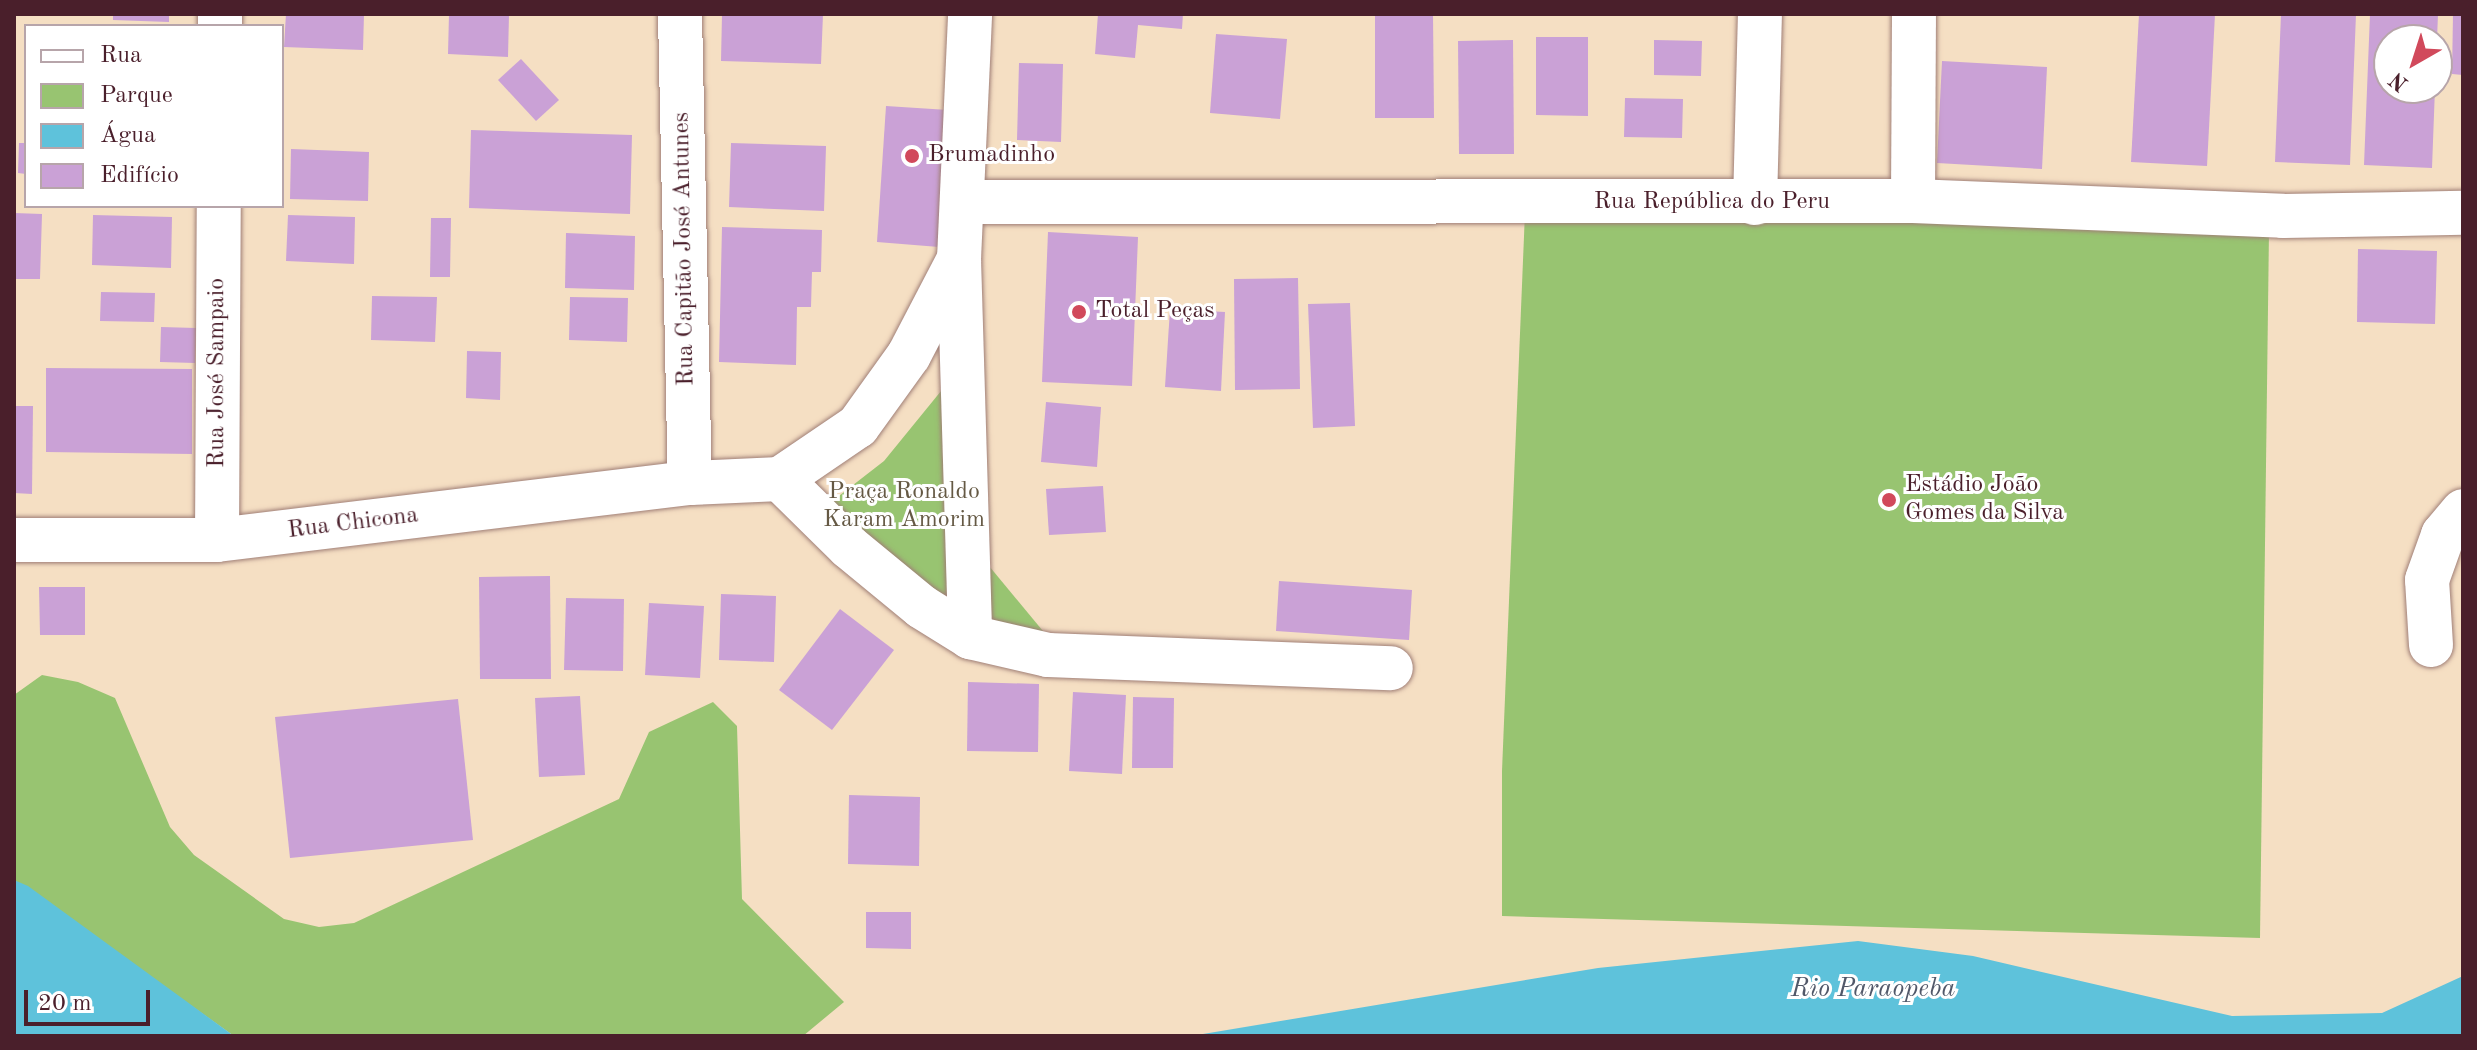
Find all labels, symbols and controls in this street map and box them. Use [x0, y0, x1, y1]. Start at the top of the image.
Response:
legend [24, 24, 284, 208]
north arrow [2373, 24, 2453, 104]
text: Rua [100, 44, 142, 68]
text: N [2386, 67, 2413, 95]
text: Parque [100, 84, 173, 108]
street label: Rua Capitão José Antunes [668, 112, 702, 386]
text: Água [100, 124, 156, 148]
place label: Brumadinho [928, 142, 1055, 170]
marker: Brumadinho [903, 147, 921, 165]
text: Edifício [100, 164, 179, 188]
street label: Rua República do Peru [1594, 189, 1830, 217]
street label: Rua José Sampaio [204, 278, 232, 468]
place label: Total Peças [1095, 298, 1215, 326]
marker: Total Peças [1070, 303, 1088, 321]
place label: Estádio João Gomes da Silva [1905, 472, 2064, 528]
park label: Praça Ronaldo Karam Amorim [823, 479, 985, 535]
marker: Estádio João Gomes da Silva [1880, 491, 1898, 509]
street label: Rua Chicona [286, 502, 420, 546]
scale bar [28, 974, 154, 1024]
water label: Rio Paraopeba [1791, 974, 1955, 1006]
text: 20 m [38, 992, 92, 1016]

